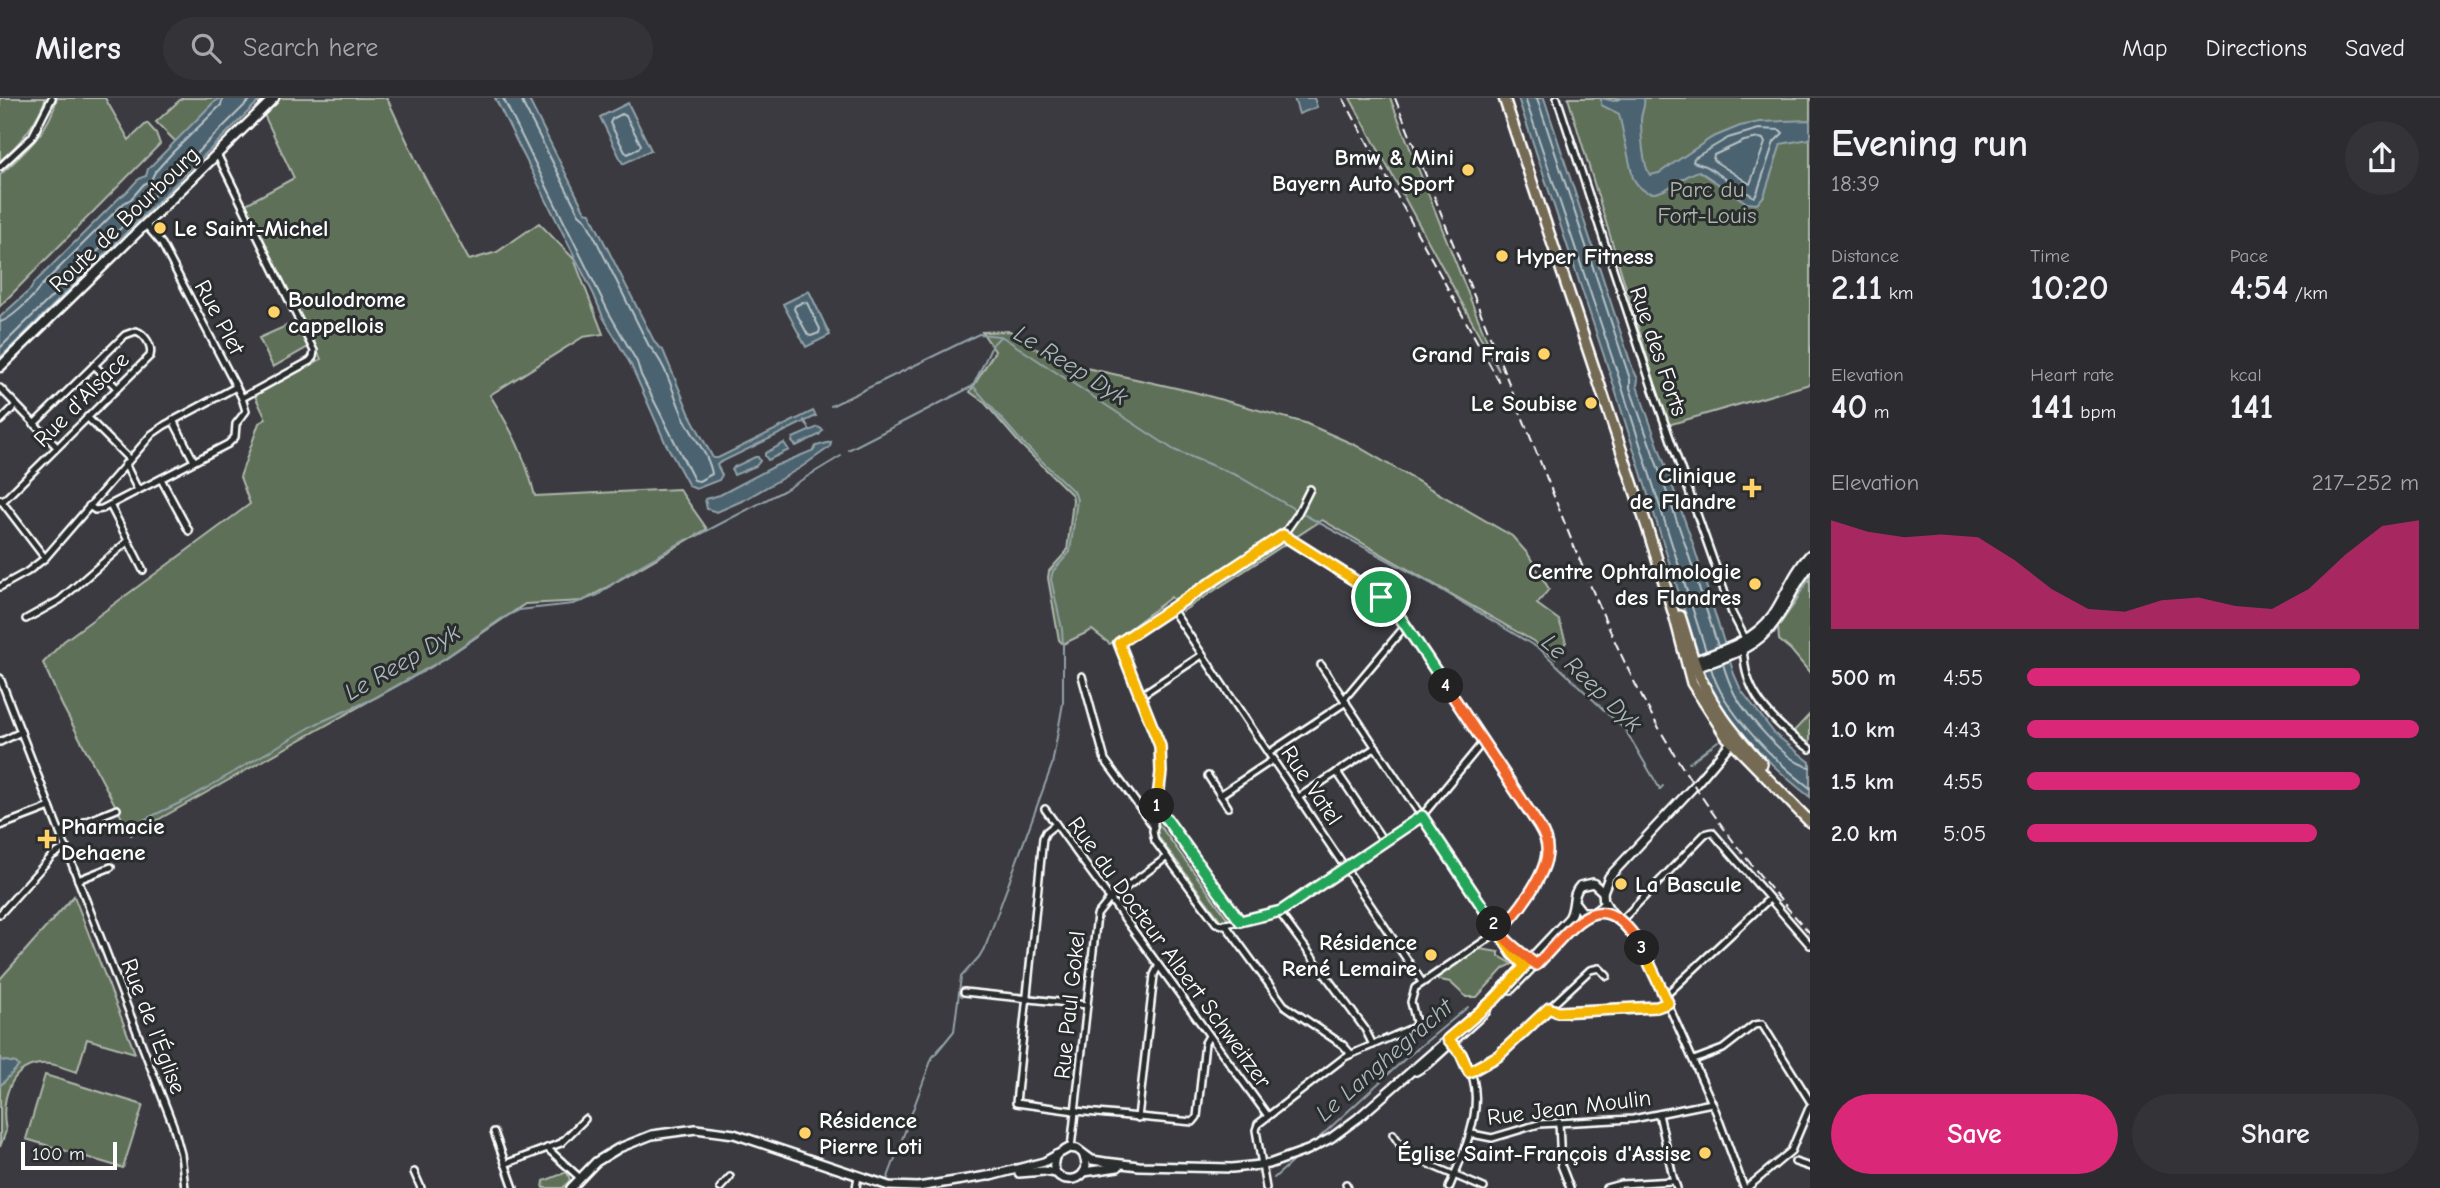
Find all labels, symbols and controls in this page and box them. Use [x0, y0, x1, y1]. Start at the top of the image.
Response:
search box [163, 17, 653, 80]
text: Milers [35, 29, 121, 67]
icon: search [187, 29, 225, 67]
text: Search here [243, 33, 378, 63]
text: Map [2122, 34, 2168, 62]
text: Directions [2206, 34, 2307, 62]
text: Saved [2345, 34, 2405, 62]
button: share [2345, 121, 2419, 195]
text: Evening run [1831, 122, 2028, 166]
street label: Route de Bourbourg [44, 141, 205, 298]
place label: Bmw & Mini Bayern Auto Sport [1272, 144, 1454, 197]
marker: Bmw & Mini Bayern Auto Sport [1460, 162, 1476, 178]
text: 18:39 [1831, 170, 1880, 197]
park label: Parc du Fort-Louis [1658, 176, 1756, 229]
place label: Le Saint-Michel [174, 215, 328, 242]
marker: Le Saint-Michel [152, 220, 168, 236]
place label: Hyper Fitness [1516, 243, 1654, 270]
text: Distance [1831, 245, 1899, 267]
text: Time [2030, 245, 2070, 267]
text: Pace [2230, 245, 2268, 267]
marker: Hyper Fitness [1494, 248, 1510, 264]
text: 2.11 [1831, 267, 1882, 308]
text: 10:20 [2030, 267, 2109, 308]
text: 4:54 [2230, 267, 2288, 308]
street label: Rue Plet [189, 275, 251, 360]
text: km [1882, 282, 1914, 304]
text: /km [2288, 282, 2328, 304]
street label: Rue des Forts [1624, 283, 1693, 419]
place label: Boulodrome cappellois [288, 286, 406, 339]
marker: Boulodrome cappellois [266, 304, 282, 320]
water label: Le Reep Dyk [1009, 319, 1133, 411]
place label: Grand Frais [1412, 341, 1530, 368]
street label: Rue d'Alsace [28, 346, 135, 453]
marker: Grand Frais [1536, 346, 1552, 362]
text: Elevation [1831, 364, 1904, 386]
text: Heart rate [2030, 364, 2114, 386]
text: kcal [2230, 364, 2262, 386]
text: 40 [1831, 386, 1867, 427]
text: 141 [2030, 386, 2074, 427]
text: 141 [2230, 386, 2273, 427]
place label: Le Soubise [1471, 390, 1577, 417]
marker: Le Soubise [1583, 395, 1599, 411]
text: m [1867, 401, 1890, 423]
text: bpm [2074, 401, 2116, 423]
place label: Clinique de Flandre [1630, 462, 1736, 515]
text: Elevation [1831, 469, 1919, 496]
text: 217–252 m [2312, 469, 2419, 496]
marker: Clinique de Flandre [1742, 478, 1762, 498]
place label: Centre Ophtalmologie des Flandres [1528, 558, 1741, 611]
pin [1351, 567, 1411, 627]
marker: Centre Ophtalmologie des Flandres [1747, 576, 1763, 592]
icon: arrive [1362, 578, 1400, 616]
water label: Le Reep Dyk [339, 618, 465, 706]
water label: Le Reep Dyk [1536, 628, 1648, 738]
text: 500 m [1831, 664, 1896, 691]
text: 4:55 [1943, 664, 1983, 691]
pin: 4 [1428, 668, 1464, 704]
text: 4 [1441, 674, 1450, 696]
text: 1.0 km [1831, 716, 1895, 743]
text: 4:43 [1943, 716, 1981, 743]
street label: Rue Vatel [1275, 740, 1348, 830]
text: 1.5 km [1831, 768, 1894, 795]
text: 4:55 [1943, 768, 1983, 795]
pin: 1 [1140, 788, 1174, 824]
text: 1 [1153, 794, 1160, 816]
street label: Rue du Docteur Albert Schweitzer [1062, 811, 1278, 1094]
place label: Pharmacie Dehaene [61, 813, 165, 866]
text: 2.0 km [1831, 820, 1897, 847]
text: 5:05 [1943, 820, 1986, 847]
marker: Pharmacie Dehaene [39, 831, 55, 847]
place label: La Bascule [1635, 871, 1742, 898]
marker: La Bascule [1613, 876, 1629, 892]
pin: 2 [1476, 906, 1512, 942]
text: 2 [1489, 912, 1498, 934]
place label: Résidence René Lemaire [1282, 929, 1417, 982]
street label: Rue Paul Gokel [1048, 930, 1091, 1080]
pin: 3 [1624, 930, 1660, 966]
text: 3 [1637, 936, 1646, 958]
marker: Résidence René Lemaire [1423, 947, 1439, 963]
street label: Rue de l'Église [115, 955, 192, 1098]
water label: Le Langhegracht [1310, 992, 1459, 1127]
street label: Rue Jean Moulin [1485, 1084, 1653, 1131]
button: Save [1831, 1094, 2118, 1174]
button: Share [2132, 1094, 2419, 1174]
place label: Résidence Pierre Loti [819, 1107, 923, 1160]
marker: Résidence Pierre Loti [797, 1125, 813, 1141]
scale bar [21, 1139, 117, 1171]
place label: Église Saint-François d'Assise [1397, 1140, 1691, 1167]
text: 100 m [32, 1143, 85, 1165]
marker: Église Saint-François d'Assise [1697, 1145, 1713, 1161]

